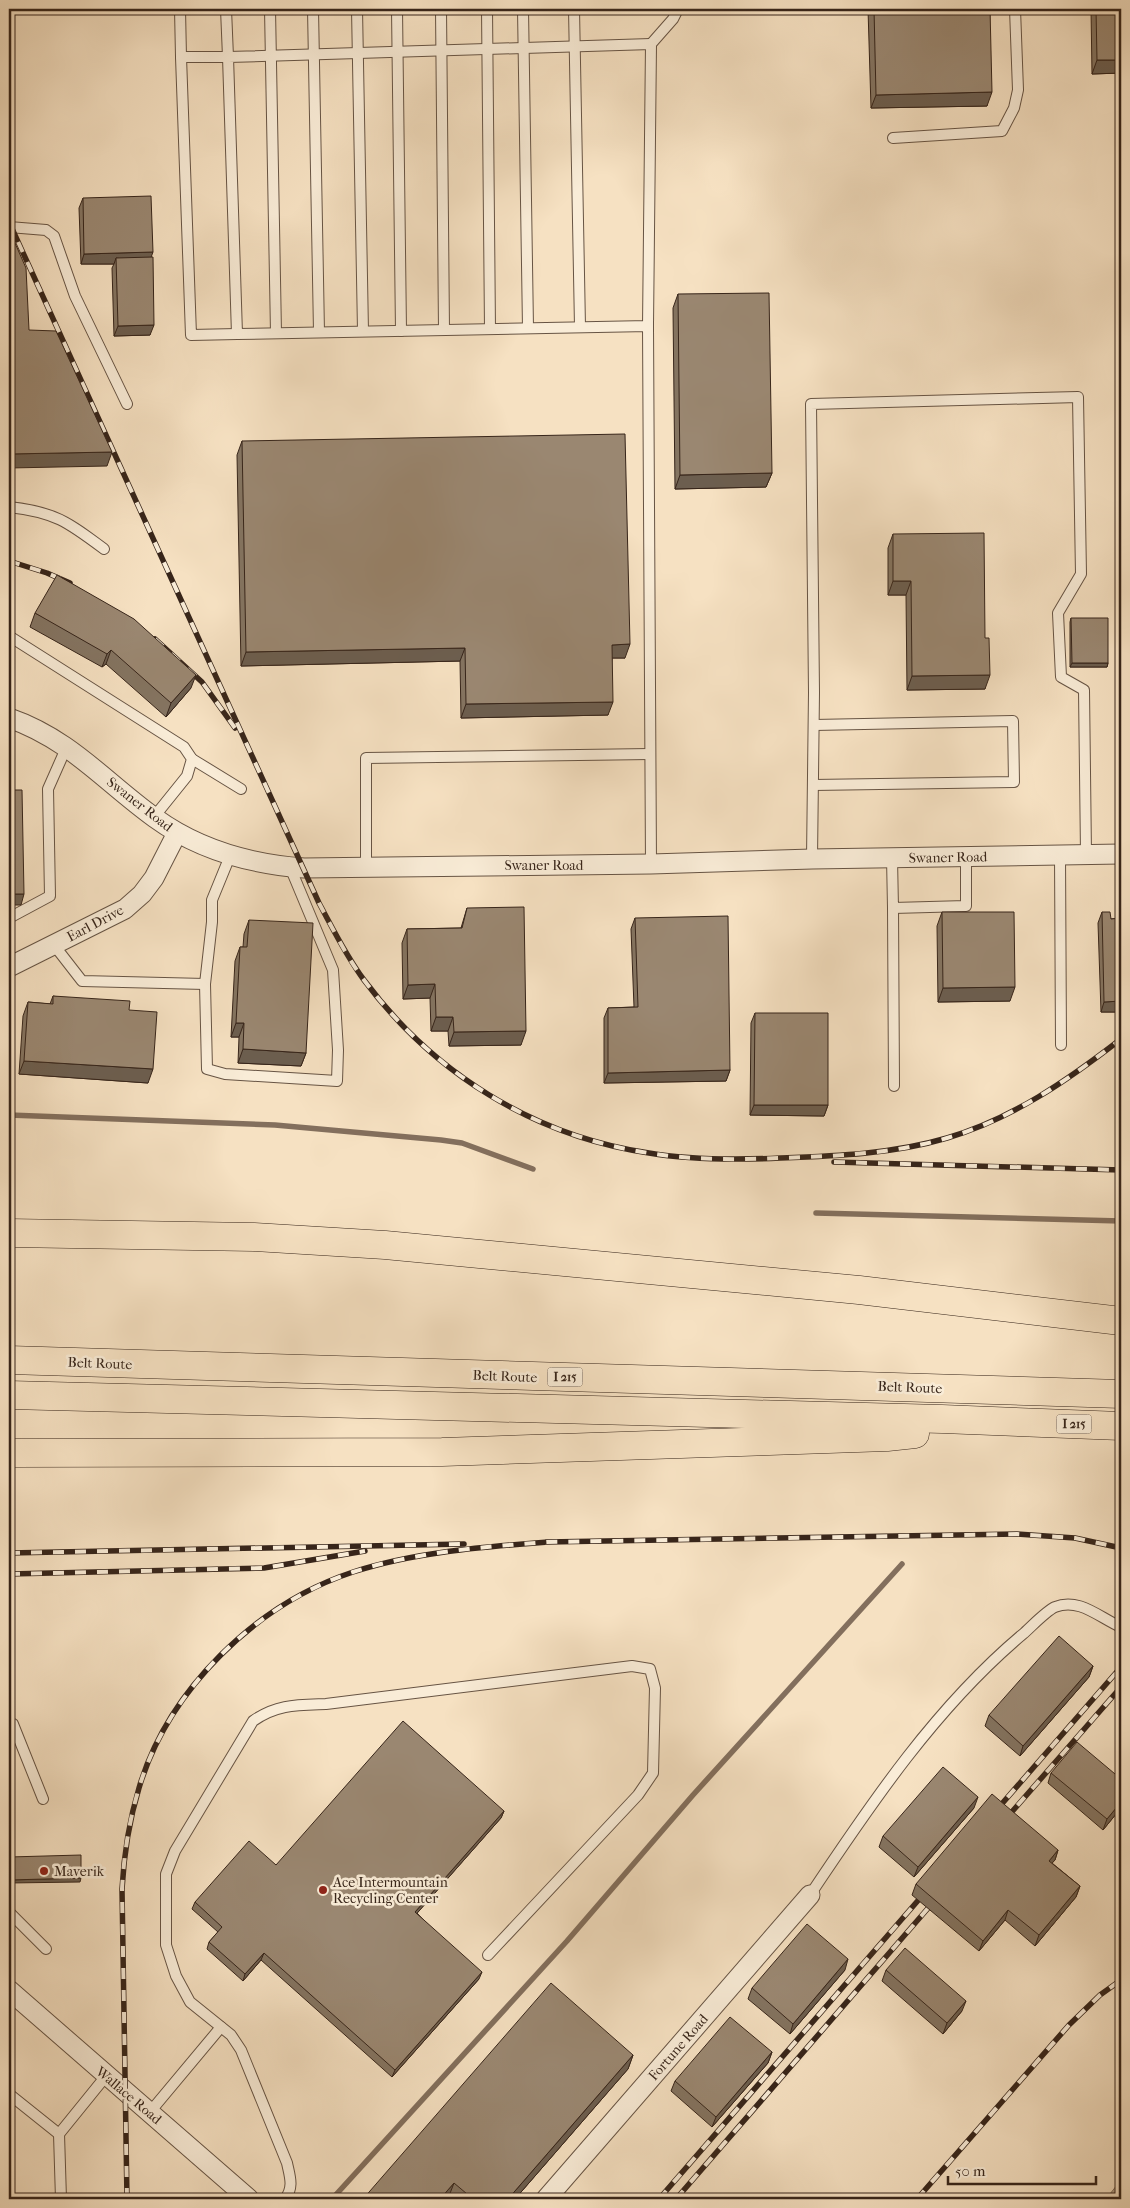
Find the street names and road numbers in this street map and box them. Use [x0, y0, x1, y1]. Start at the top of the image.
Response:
street label: Swaner Road [103, 773, 176, 836]
street label: Swaner Road [908, 848, 988, 867]
street label: Swaner Road [505, 857, 584, 874]
street label: Earl Drive [64, 901, 127, 945]
street label: Belt Route [67, 1354, 133, 1373]
street label: Belt Route [472, 1367, 538, 1386]
road number: I 215 [548, 1368, 582, 1386]
street label: Belt Route [877, 1378, 943, 1397]
road number: I 215 [1056, 1415, 1092, 1434]
street label: Fortune Road [645, 2010, 712, 2084]
street label: Wallace Road [92, 2062, 165, 2128]

